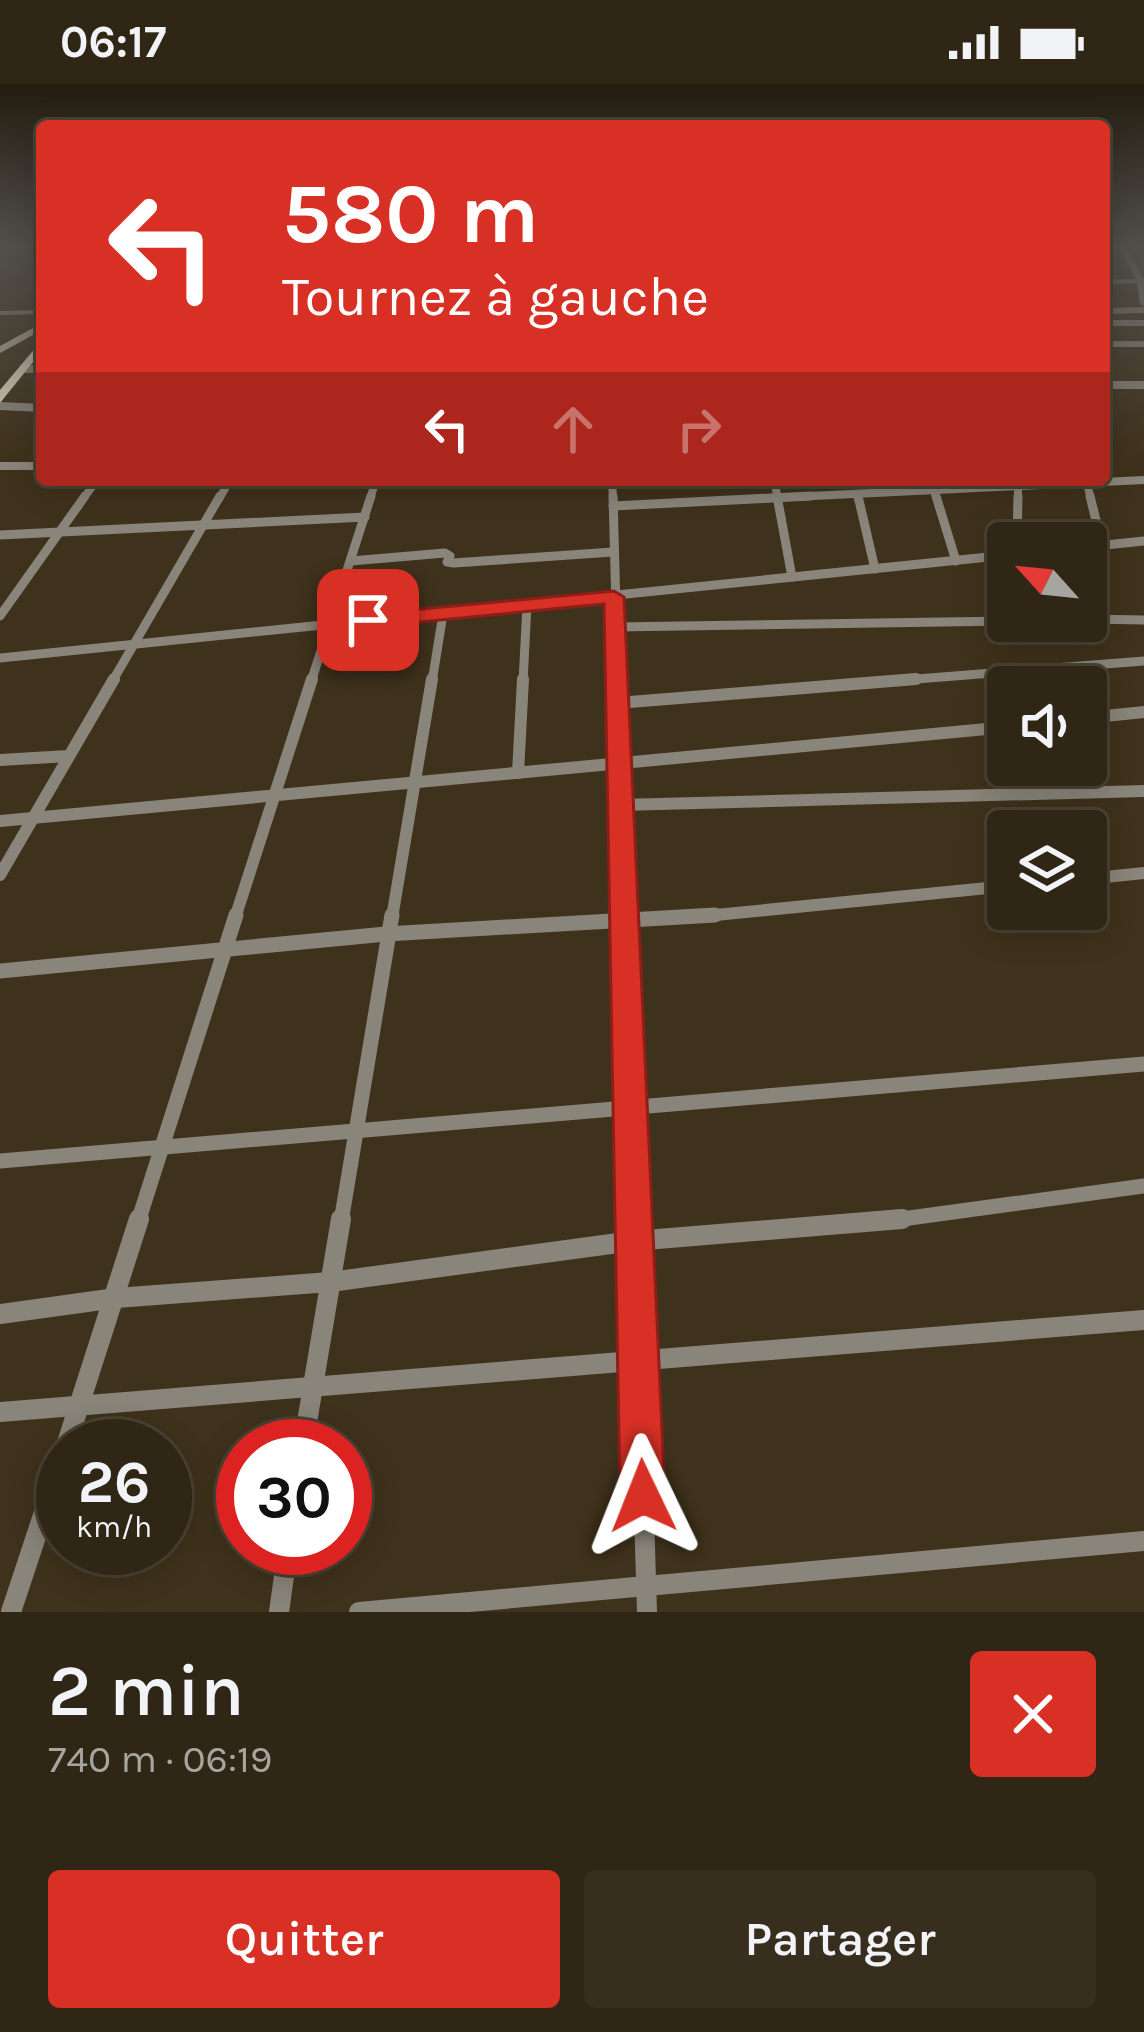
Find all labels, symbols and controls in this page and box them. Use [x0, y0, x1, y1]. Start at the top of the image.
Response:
text: 06:17 [60, 16, 166, 68]
text: 580 m [282, 165, 539, 263]
icon: left [84, 168, 240, 324]
text: Tournez à gauche [282, 265, 709, 329]
icon: left [414, 396, 480, 462]
icon: ahead [540, 396, 606, 462]
icon: right [666, 396, 732, 462]
north arrow [987, 522, 1107, 642]
map controls [987, 522, 1107, 930]
pin [317, 569, 419, 671]
icon: arrive [335, 587, 401, 653]
button: sound [987, 666, 1107, 786]
button: layers [987, 810, 1107, 930]
speed limit sign: 30 [216, 1419, 372, 1575]
position arrow [580, 1433, 706, 1559]
text: 26 [78, 1447, 150, 1517]
text: km/h [76, 1509, 152, 1545]
text: 2 min [48, 1649, 245, 1733]
button: close [970, 1651, 1096, 1777]
text: 740 m · 06:19 [48, 1736, 272, 1782]
button: Quitter [48, 1870, 560, 2008]
button: Partager [584, 1870, 1096, 2008]

